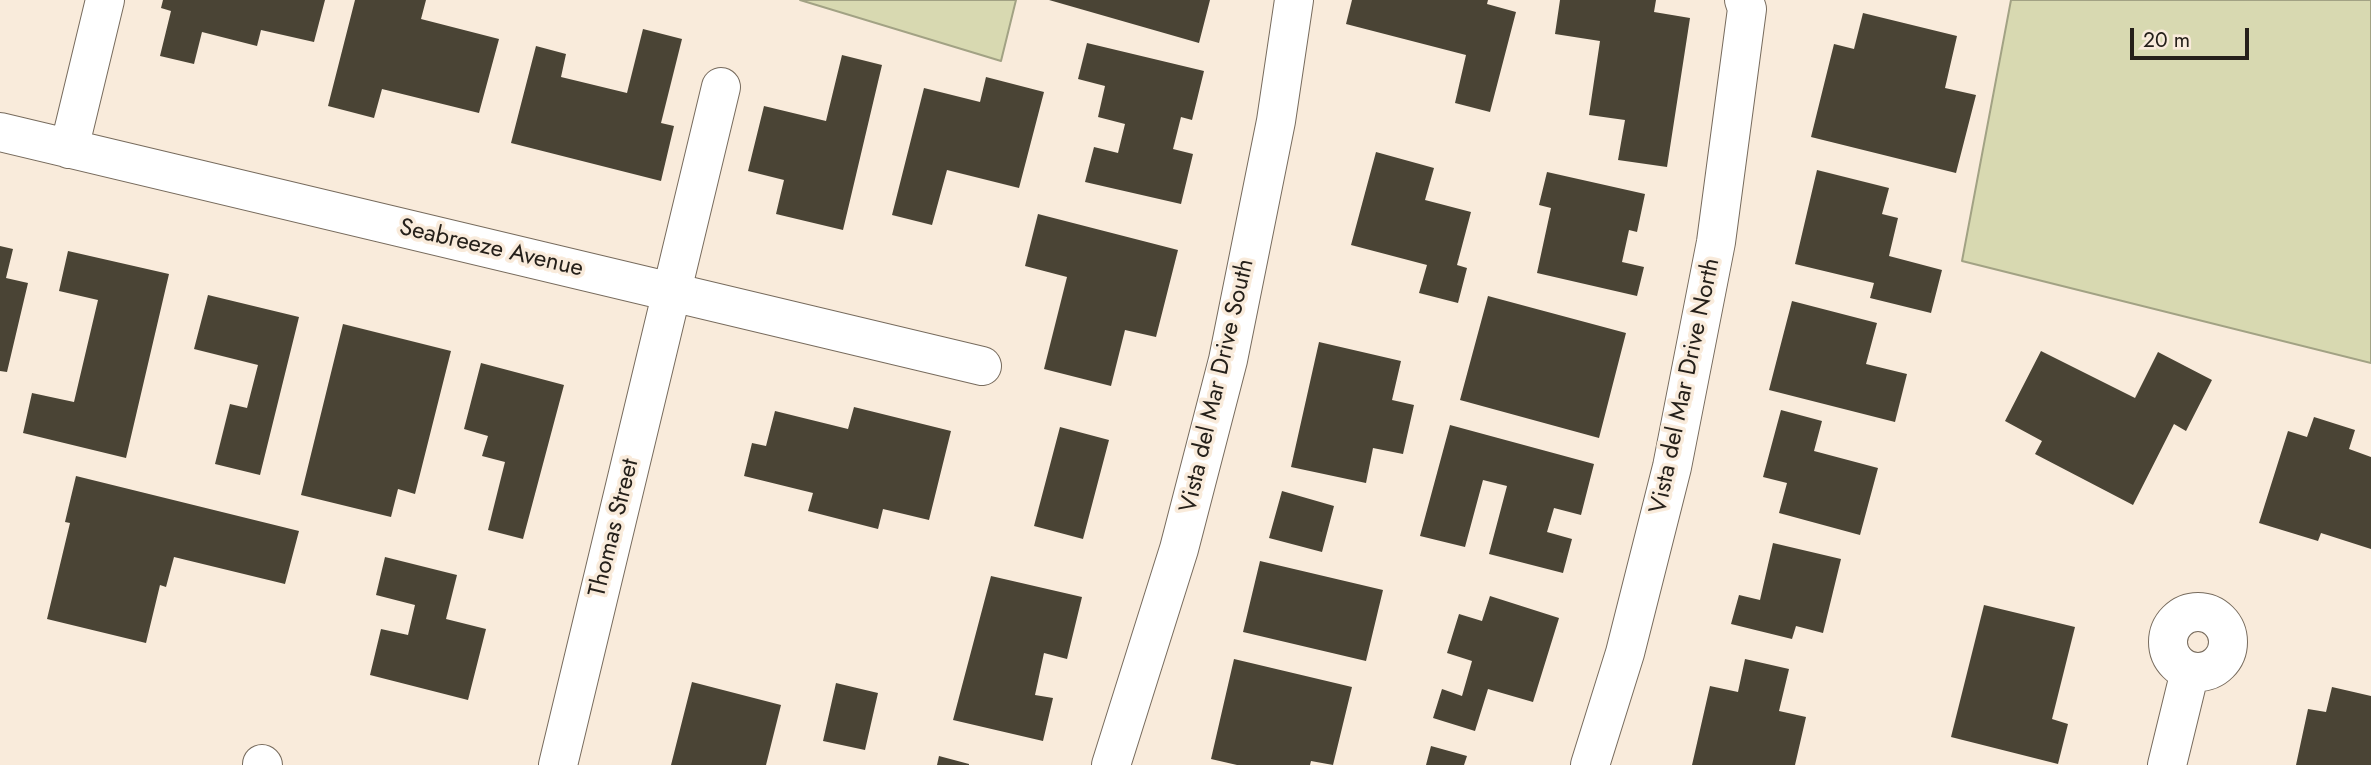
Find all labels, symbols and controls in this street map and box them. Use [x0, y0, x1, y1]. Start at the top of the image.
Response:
scale bar [2133, 14, 2252, 58]
text: 20 m [2143, 25, 2190, 55]
street label: Seabreeze Avenue [396, 214, 586, 284]
street label: Vista del Mar Drive South [1175, 256, 1261, 516]
street label: Vista del Mar Drive North [1645, 256, 1727, 516]
street label: Thomas Street [584, 456, 646, 600]

